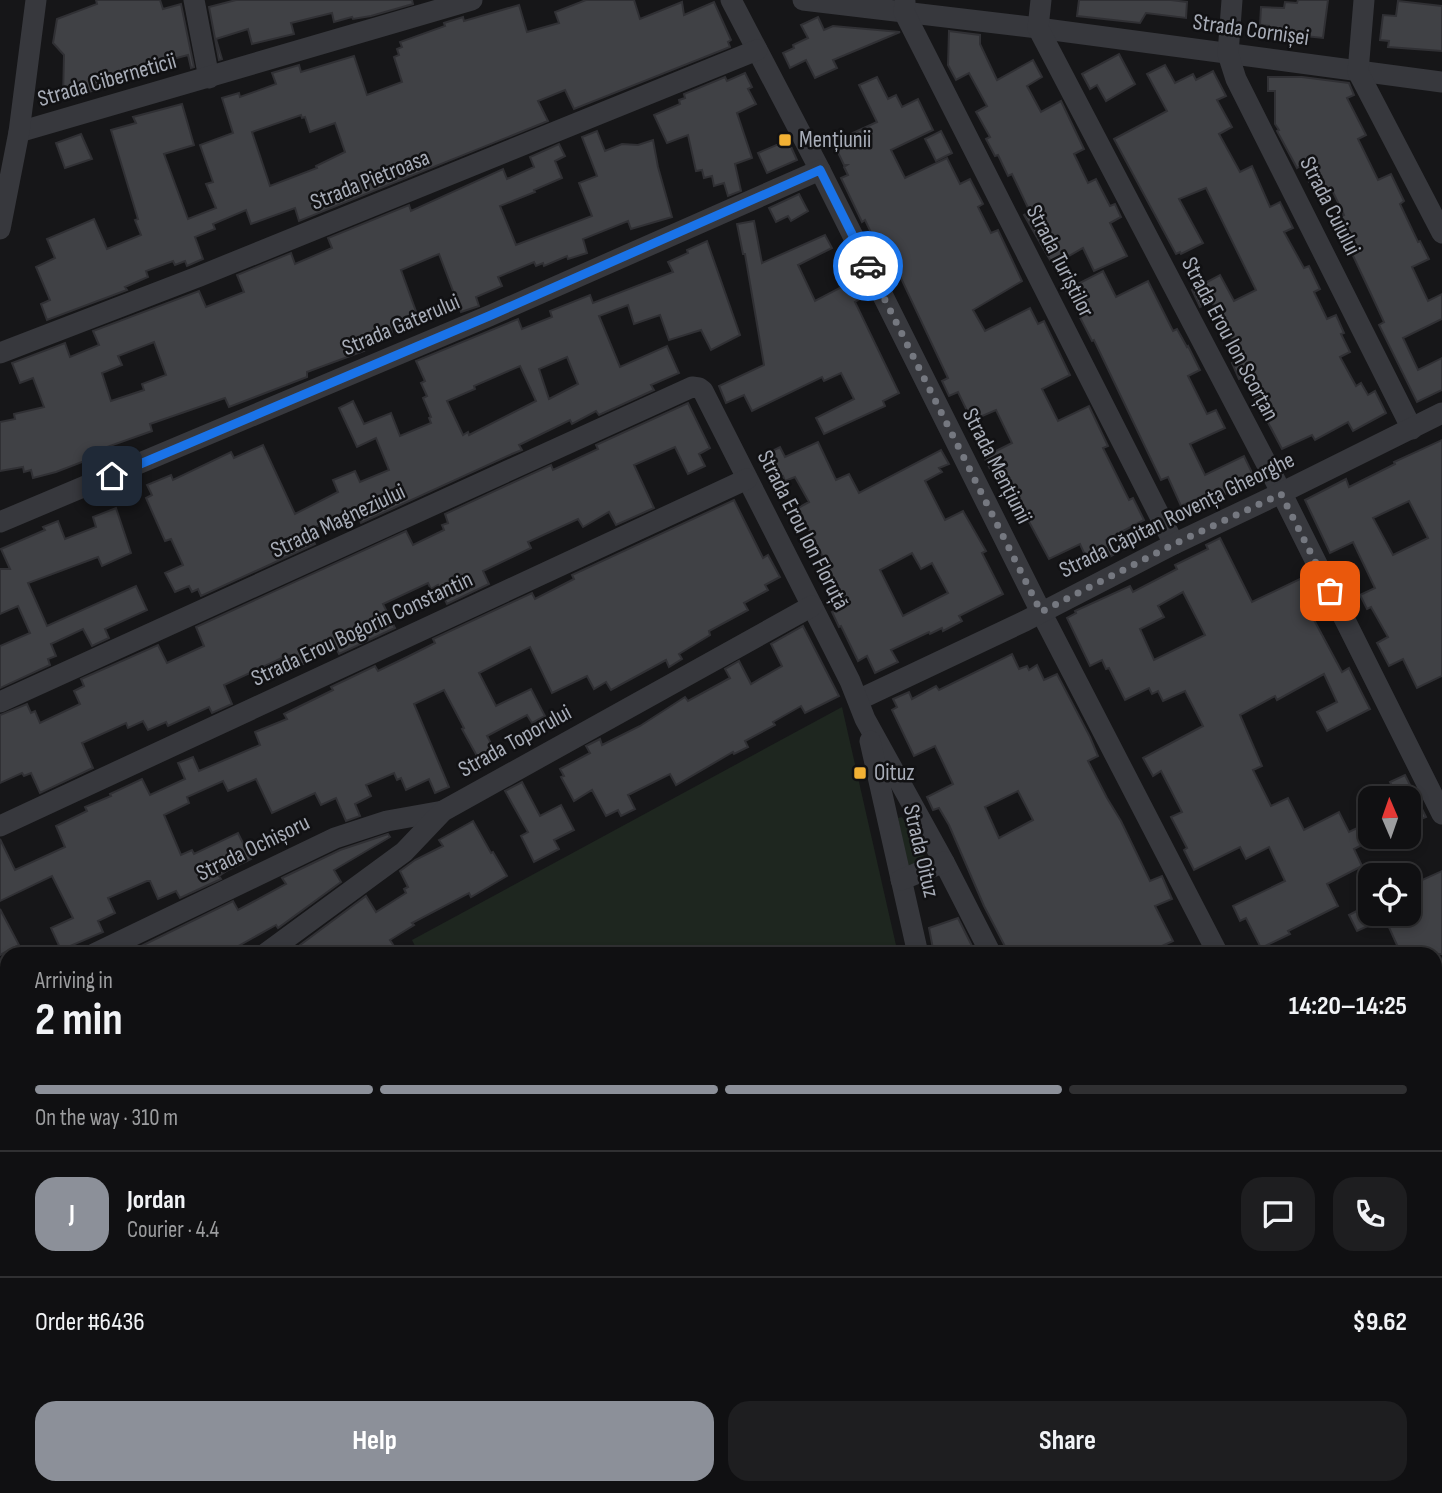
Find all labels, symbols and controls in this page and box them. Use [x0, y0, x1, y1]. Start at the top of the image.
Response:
street label: Strada Cornișei [1191, 8, 1311, 52]
street label: Strada Ciberneticii [34, 47, 180, 113]
place label: Mențiunii [799, 126, 871, 154]
marker: Mențiunii [777, 132, 793, 148]
street label: Strada Pietroasa [306, 143, 434, 217]
street label: Strada Cuiului [1293, 152, 1367, 260]
street label: Strada Turiștilor [1020, 200, 1100, 322]
courier [833, 231, 903, 301]
icon: car [849, 247, 887, 285]
street label: Strada Erou Ion Scorțan [1175, 252, 1285, 426]
street label: Strada Gaterului [338, 288, 464, 362]
street label: Strada Mențiunii [956, 403, 1038, 529]
pin [82, 446, 142, 506]
street label: Strada Erou Ion Floruță [751, 446, 855, 614]
street label: Strada Căpitan Rovența Gheorghe [1055, 446, 1299, 584]
icon: home [93, 457, 131, 495]
street label: Strada Magneziului [266, 478, 410, 564]
pin [1300, 561, 1360, 621]
street label: Strada Erou Bogorin Constantin [247, 565, 477, 693]
icon: bag [1311, 572, 1349, 610]
street label: Strada Toporului [454, 698, 576, 784]
place label: Oituz [874, 759, 915, 787]
marker: Oituz [852, 765, 868, 781]
north arrow [1358, 786, 1421, 849]
map controls [1358, 786, 1421, 926]
street label: Strada Oituz [897, 802, 945, 900]
street label: Strada Ochișoru [192, 809, 314, 887]
button: locate [1358, 863, 1421, 926]
text: Arriving in [35, 967, 113, 995]
text: 14:20–14:25 [1289, 991, 1407, 1022]
text: 2 min [35, 993, 123, 1048]
text: On the way · 310 m [35, 1104, 178, 1132]
button: chat [1241, 1177, 1315, 1251]
button: phone [1333, 1177, 1407, 1251]
text: Jordan [127, 1185, 185, 1216]
text: J [69, 1199, 75, 1230]
text: Courier · 4.4 [127, 1216, 219, 1244]
text: Order #6436 [35, 1307, 145, 1338]
text: $9.62 [1353, 1307, 1407, 1338]
button: Help [35, 1401, 714, 1481]
button: Share [728, 1401, 1407, 1481]

